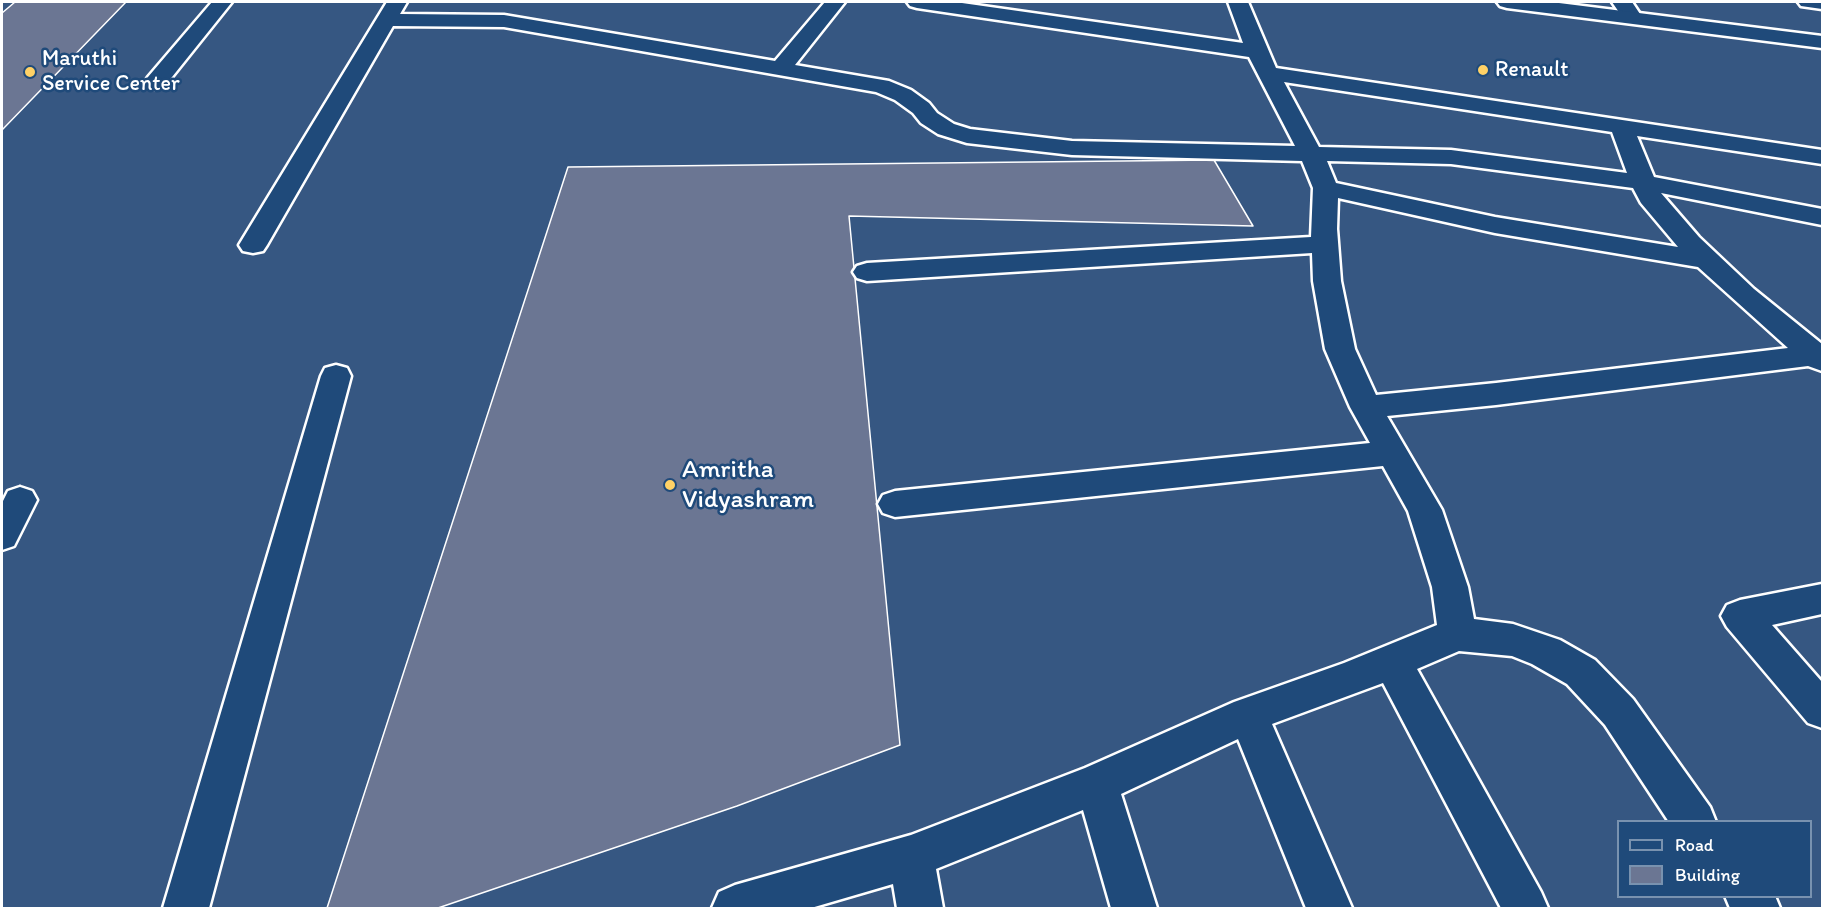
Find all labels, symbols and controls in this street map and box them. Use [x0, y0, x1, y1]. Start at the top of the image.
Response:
place label: Maruthi Service Center [42, 46, 180, 98]
place label: Renault [1495, 57, 1569, 83]
marker: Renault [1476, 63, 1490, 77]
marker: Maruthi Service Center [23, 65, 37, 79]
place label: Amritha Vidyashram [682, 454, 814, 516]
marker: Amritha Vidyashram [663, 478, 677, 492]
legend [1617, 820, 1812, 898]
text: Road [1675, 834, 1714, 856]
text: Building [1675, 864, 1740, 886]

